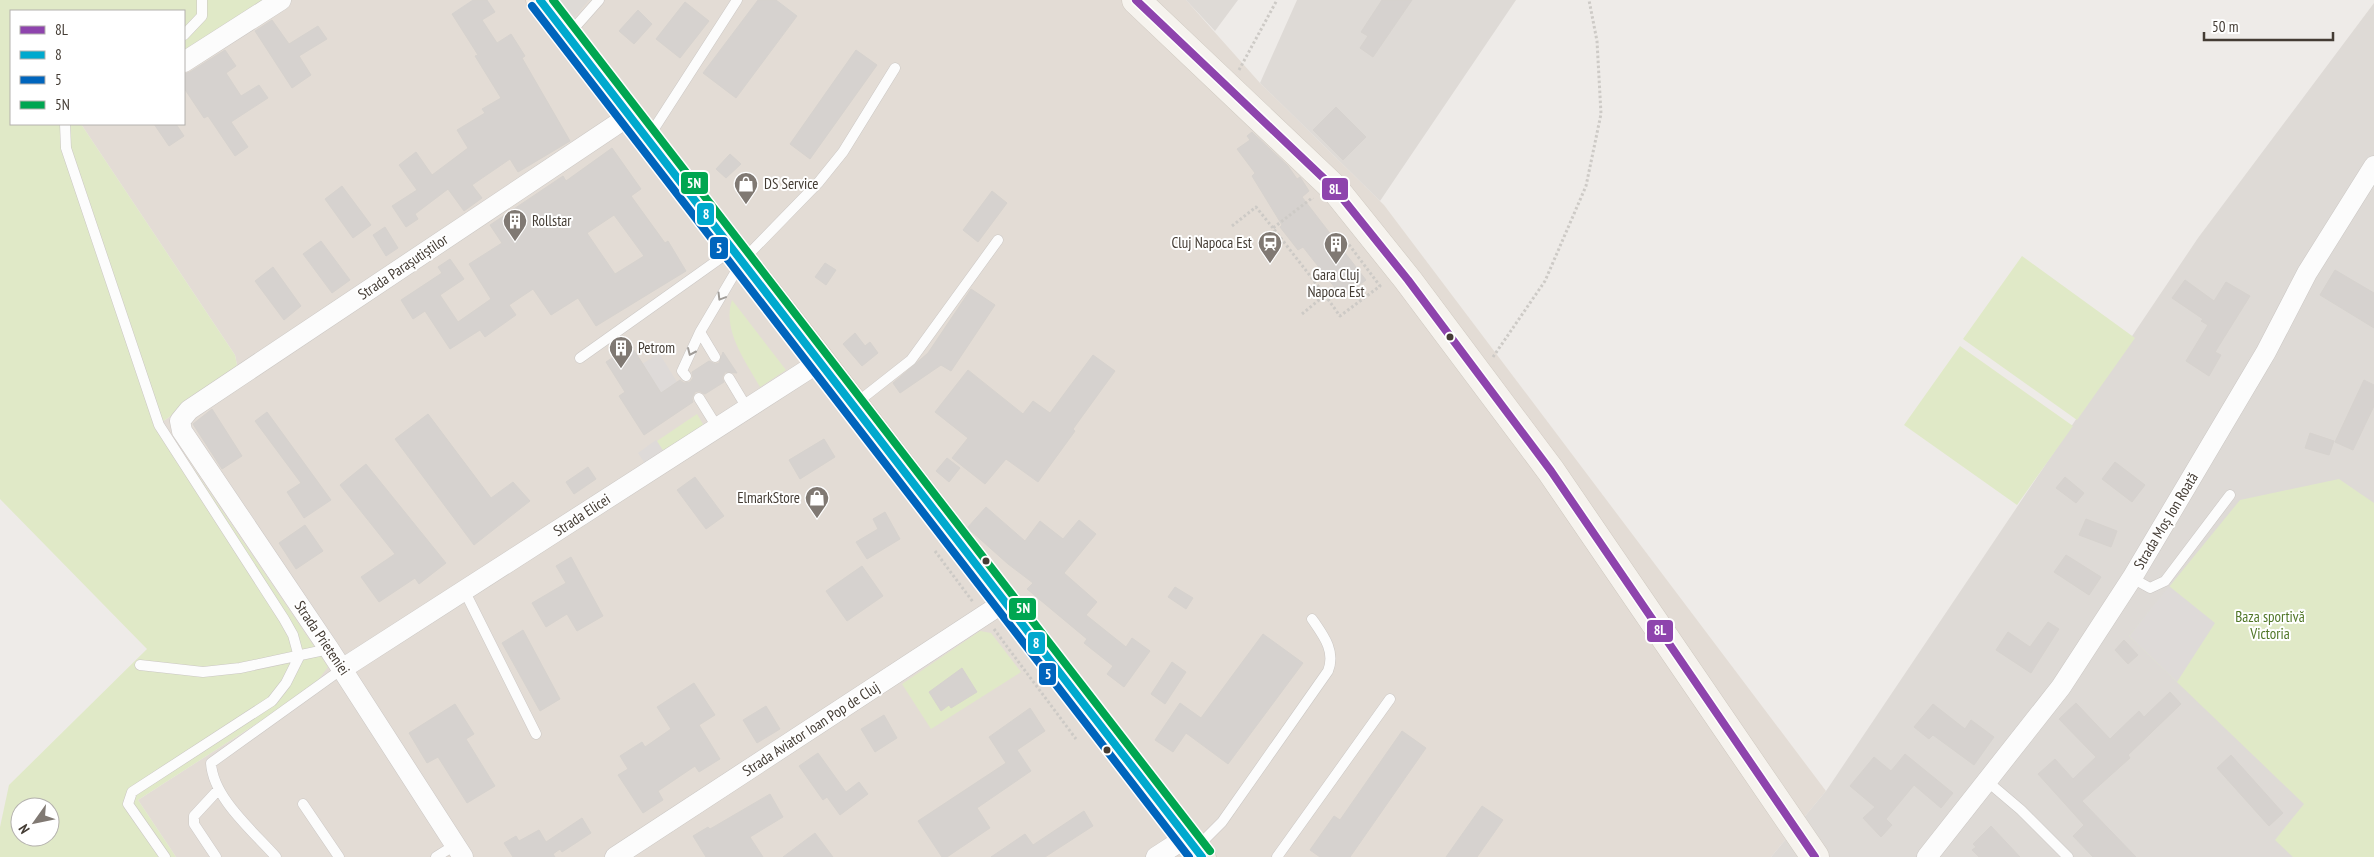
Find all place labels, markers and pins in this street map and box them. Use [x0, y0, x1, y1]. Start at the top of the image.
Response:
shop icon: DS Service [733, 171, 759, 205]
place label: DS Service [764, 174, 819, 193]
building icon: Rollstar [502, 208, 528, 242]
place label: Rollstar [532, 211, 572, 230]
station icon: Cluj Napoca Est [1257, 230, 1283, 264]
building icon: Gara Cluj Napoca Est [1323, 231, 1349, 265]
place label: Cluj Napoca Est [1171, 233, 1252, 252]
place label: Gara Cluj Napoca Est [1307, 265, 1365, 301]
unlabelled marker [1445, 332, 1455, 342]
building icon: Petrom [608, 335, 634, 369]
place label: Petrom [638, 338, 675, 357]
shop icon: ElmarkStore [804, 485, 830, 519]
place label: ElmarkStore [737, 488, 800, 507]
unlabelled marker [981, 556, 991, 566]
unlabelled marker [1102, 745, 1112, 755]

